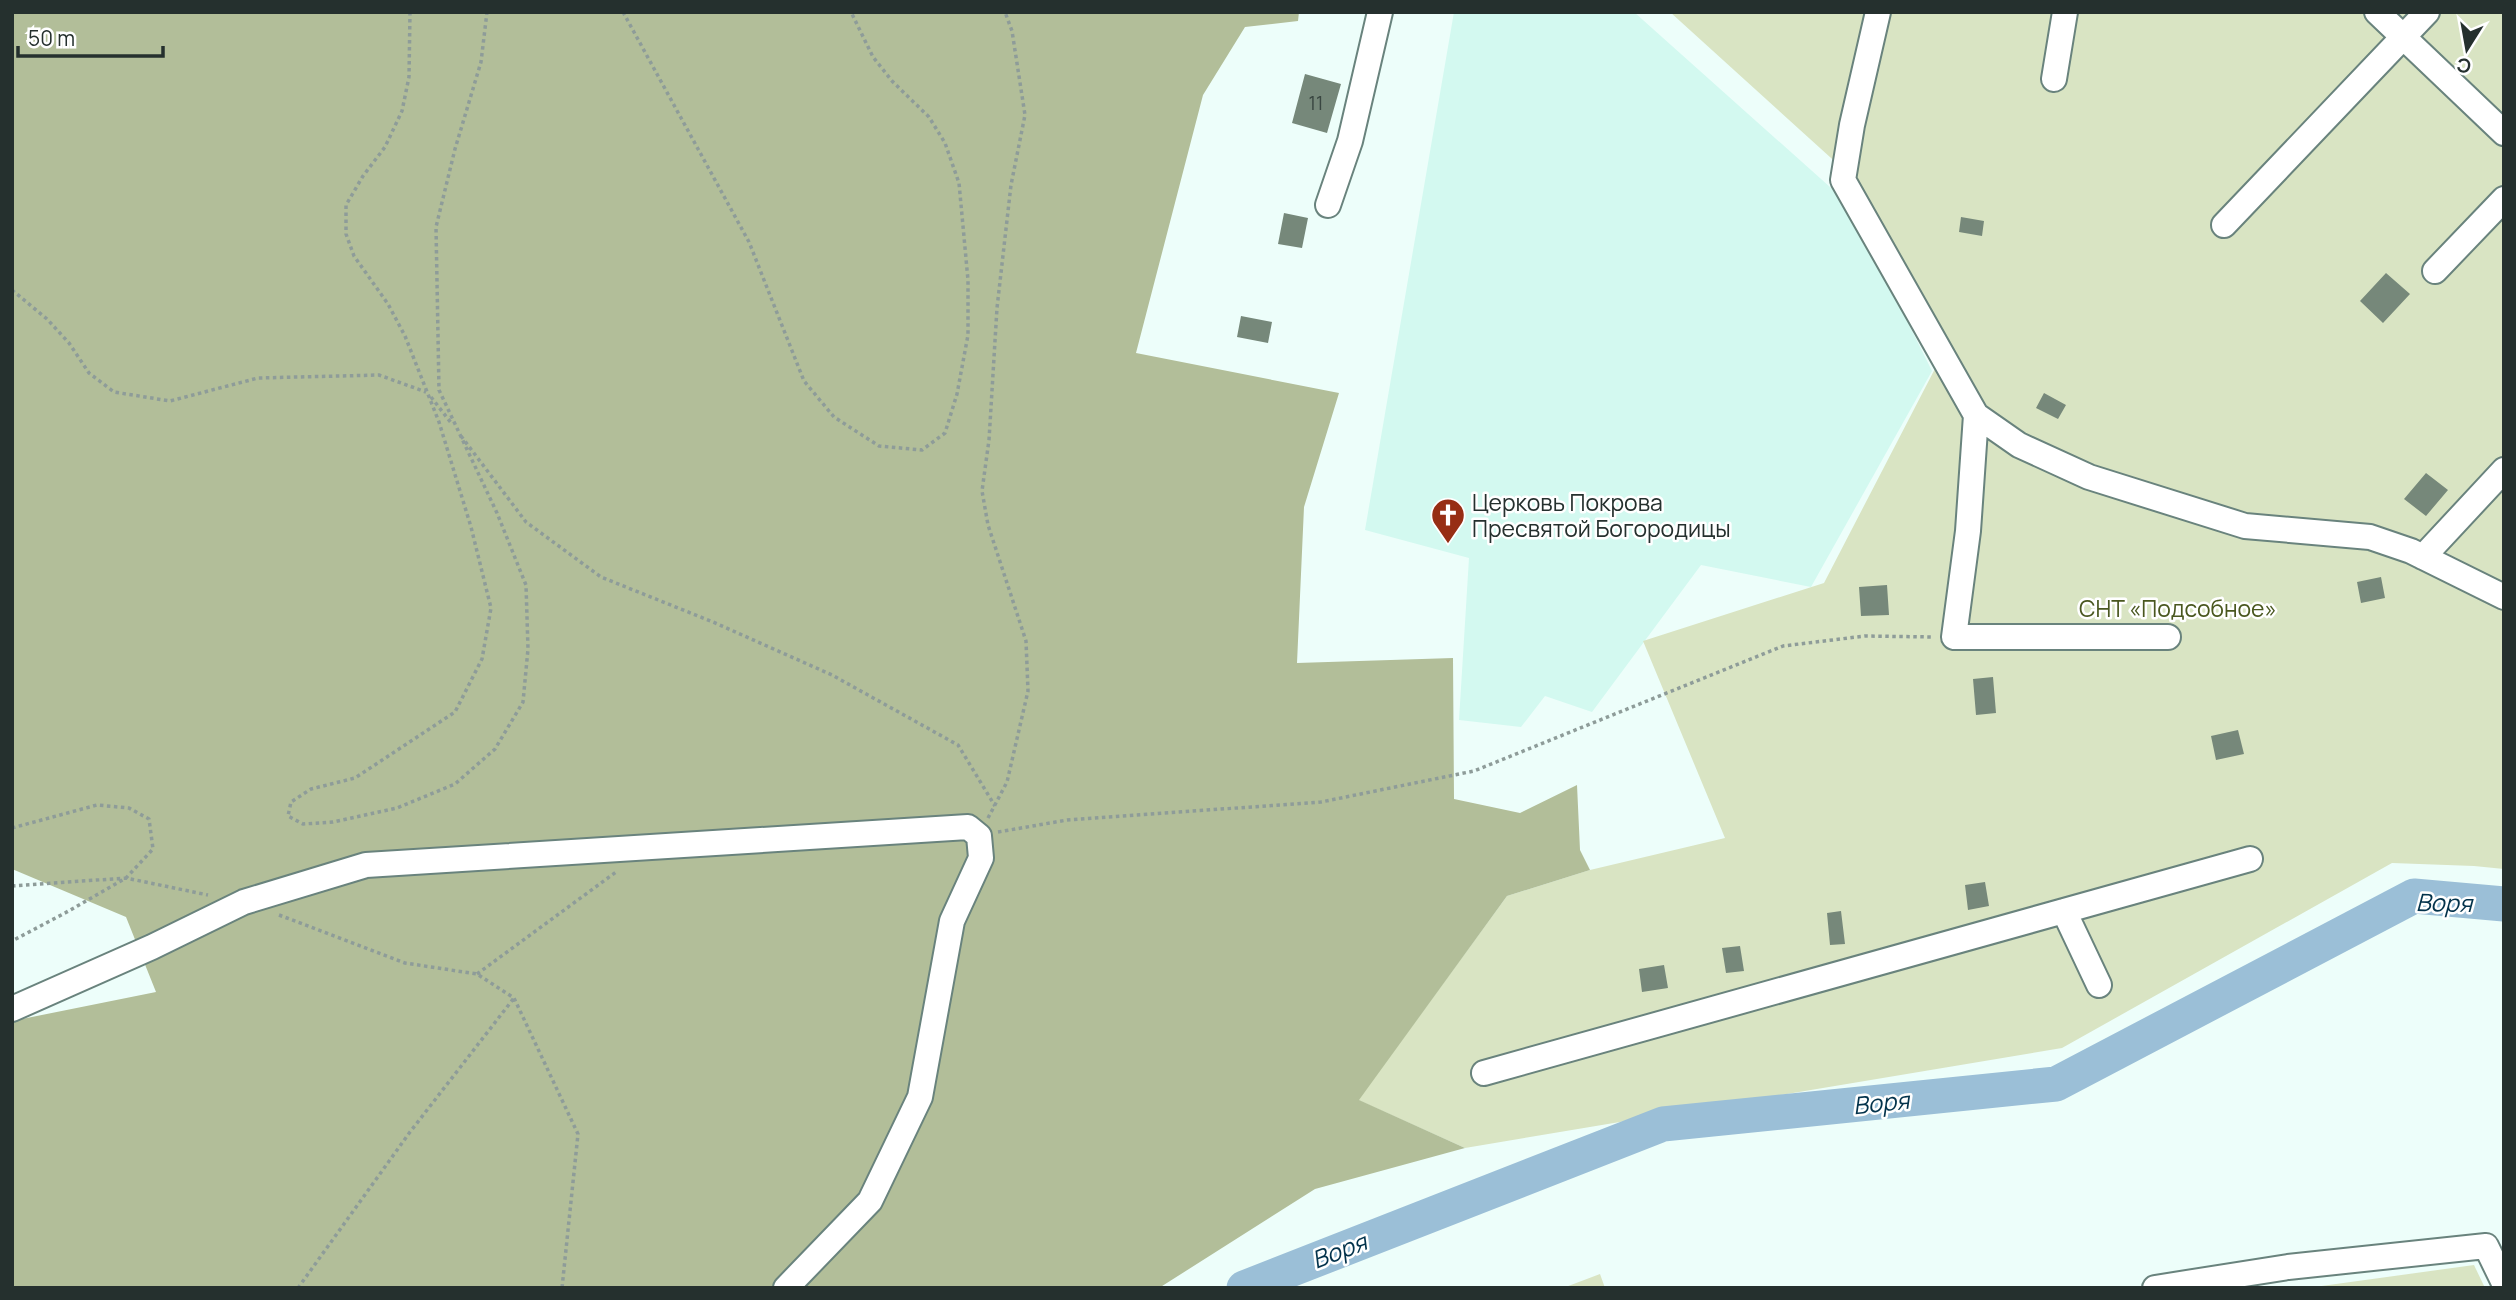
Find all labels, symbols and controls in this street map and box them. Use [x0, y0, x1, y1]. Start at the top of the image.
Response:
scale bar [18, 14, 163, 58]
north arrow [2432, 14, 2502, 84]
text: 50 m [28, 24, 75, 52]
text: С [2454, 52, 2473, 80]
house number: 11 [1309, 90, 1323, 116]
place label: Церковь Покрова Пресвятой Богородицы [1472, 486, 1731, 544]
church icon: Церковь Покрова Пресвятой Богородицы [1429, 496, 1467, 545]
park label: СНТ «Подсобное» [2079, 592, 2277, 624]
water label: Воря [2416, 885, 2474, 919]
water label: Воря [1851, 1082, 1912, 1121]
water label: Воря [1307, 1224, 1373, 1276]

